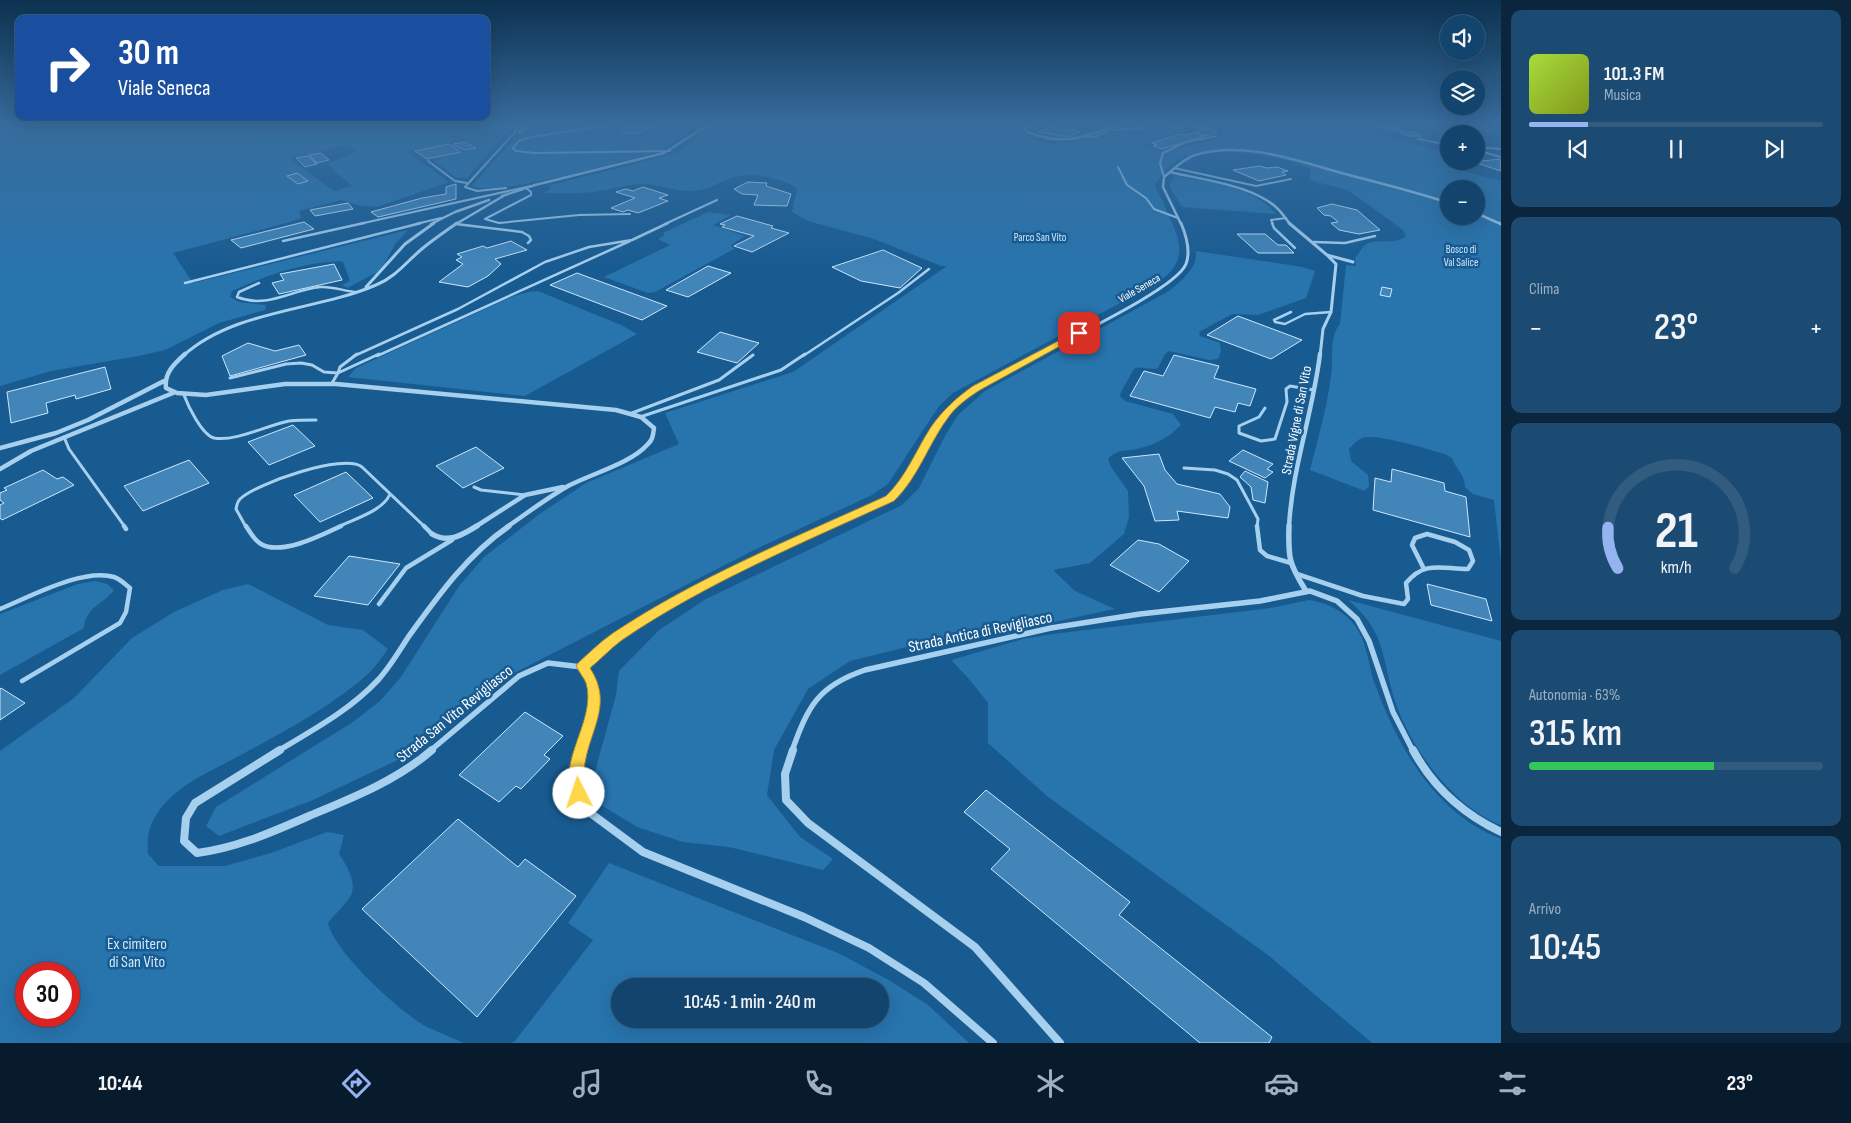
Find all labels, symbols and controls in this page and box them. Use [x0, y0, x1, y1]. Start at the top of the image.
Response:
map controls [1440, 15, 1485, 225]
button: sound [1440, 15, 1485, 60]
text: 30 m [118, 32, 179, 75]
icon: right [35, 35, 100, 100]
text: 101.3 FM [1604, 63, 1664, 86]
button: layers [1440, 70, 1485, 115]
text: Viale Seneca [118, 75, 210, 102]
text: Musica [1604, 86, 1641, 105]
button: + [1440, 125, 1485, 170]
icon: previous [1564, 135, 1592, 163]
icon: pause [1662, 135, 1690, 163]
icon: next [1760, 135, 1788, 163]
button: − [1440, 180, 1485, 225]
park label: Parco San Vito [1014, 231, 1067, 244]
park label: Bosco di Val Salice [1444, 243, 1478, 269]
street label: Viale Seneca [1116, 271, 1163, 306]
text: Clima [1529, 280, 1559, 299]
text: 23° [1654, 305, 1698, 350]
pin [1058, 312, 1100, 354]
text: − [1529, 312, 1543, 345]
text: + [1809, 312, 1823, 345]
icon: arrive [1065, 319, 1093, 347]
street label: Strada Vigne di San Vito [1278, 364, 1315, 476]
text: 21 [1654, 500, 1698, 563]
text: km/h [1661, 557, 1691, 578]
street label: Strada Antica di Revigliasco [906, 608, 1054, 657]
street label: Strada San Vito Revigliasco [393, 661, 517, 767]
text: Autonomia · 63% [1529, 686, 1620, 705]
text: 315 km [1529, 711, 1622, 756]
position arrow [552, 766, 604, 818]
text: Arrivo [1529, 900, 1561, 919]
text: 10:45 [1529, 925, 1601, 970]
park label: Ex cimitero di San Vito [107, 935, 167, 972]
speed limit sign: 30 [15, 962, 80, 1027]
text: 10:45 · 1 min · 240 m [684, 991, 816, 1014]
icon: directions [339, 1066, 374, 1101]
icon: music [570, 1066, 605, 1101]
icon: phone [801, 1066, 836, 1101]
icon: climate [1033, 1066, 1068, 1101]
icon: car [1264, 1066, 1299, 1101]
icon: filters [1495, 1066, 1530, 1101]
text: 10:44 [98, 1070, 142, 1097]
text: 23° [1726, 1070, 1753, 1097]

